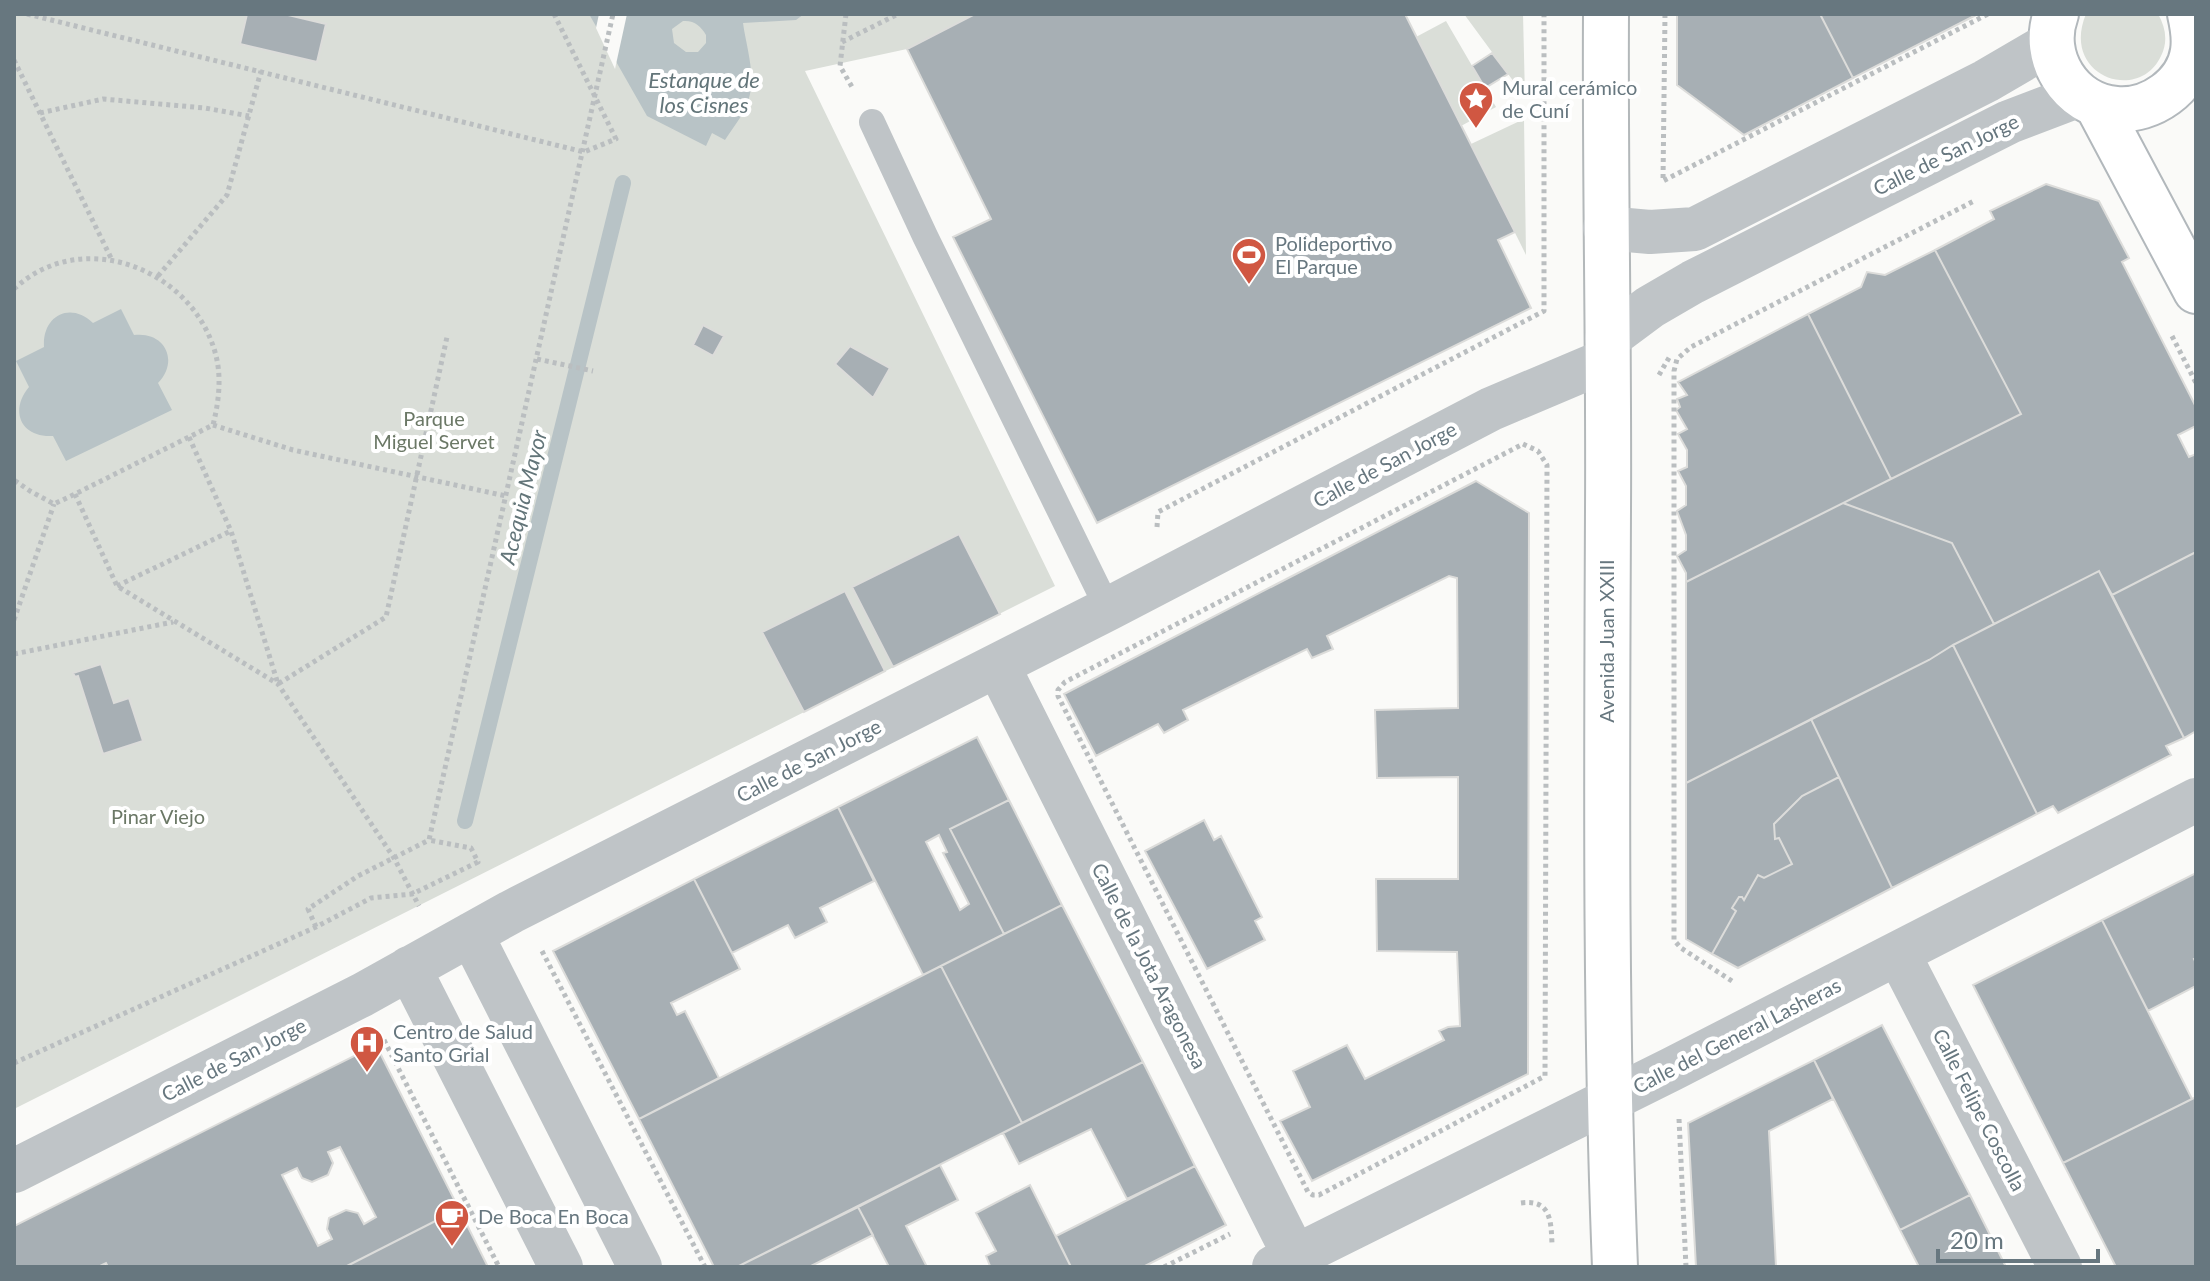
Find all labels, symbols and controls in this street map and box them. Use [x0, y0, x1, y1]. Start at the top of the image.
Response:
water label: Estanque de los Cisnes [648, 66, 760, 118]
place label: Mural cerámico de Cuní [1502, 75, 1637, 122]
place icon: Mural cerámico de Cuní [1457, 80, 1495, 130]
street label: Calle de San Jorge [1869, 108, 2022, 200]
place label: Polideportivo El Parque [1275, 231, 1393, 278]
sports icon: Polideportivo El Parque [1230, 236, 1268, 286]
park label: Parque Miguel Servet [373, 406, 495, 453]
street label: Calle de San Jorge [1309, 416, 1460, 512]
water label: Acequia Mayor [493, 427, 552, 568]
street label: Avenida Juan XXIII [1594, 559, 1618, 723]
street label: Calle de San Jorge [732, 713, 885, 807]
park label: Pinar Viejo [111, 804, 205, 828]
street label: Calle de la Jota Aragonesa [1087, 859, 1212, 1072]
street label: Calle del General Lasheras [1629, 972, 1844, 1098]
street label: Calle de San Jorge [157, 1012, 310, 1106]
place label: Centro de Salud Santo Grial [393, 1019, 533, 1066]
hospital icon: Centro de Salud Santo Grial [348, 1024, 386, 1074]
street label: Calle Felipe Coscolla [1929, 1024, 2031, 1195]
cafe icon: De Boca En Boca [433, 1198, 471, 1248]
place label: De Boca En Boca [478, 1204, 629, 1228]
scale bar [1938, 1213, 2098, 1263]
text: 20 m [1950, 1225, 2004, 1254]

